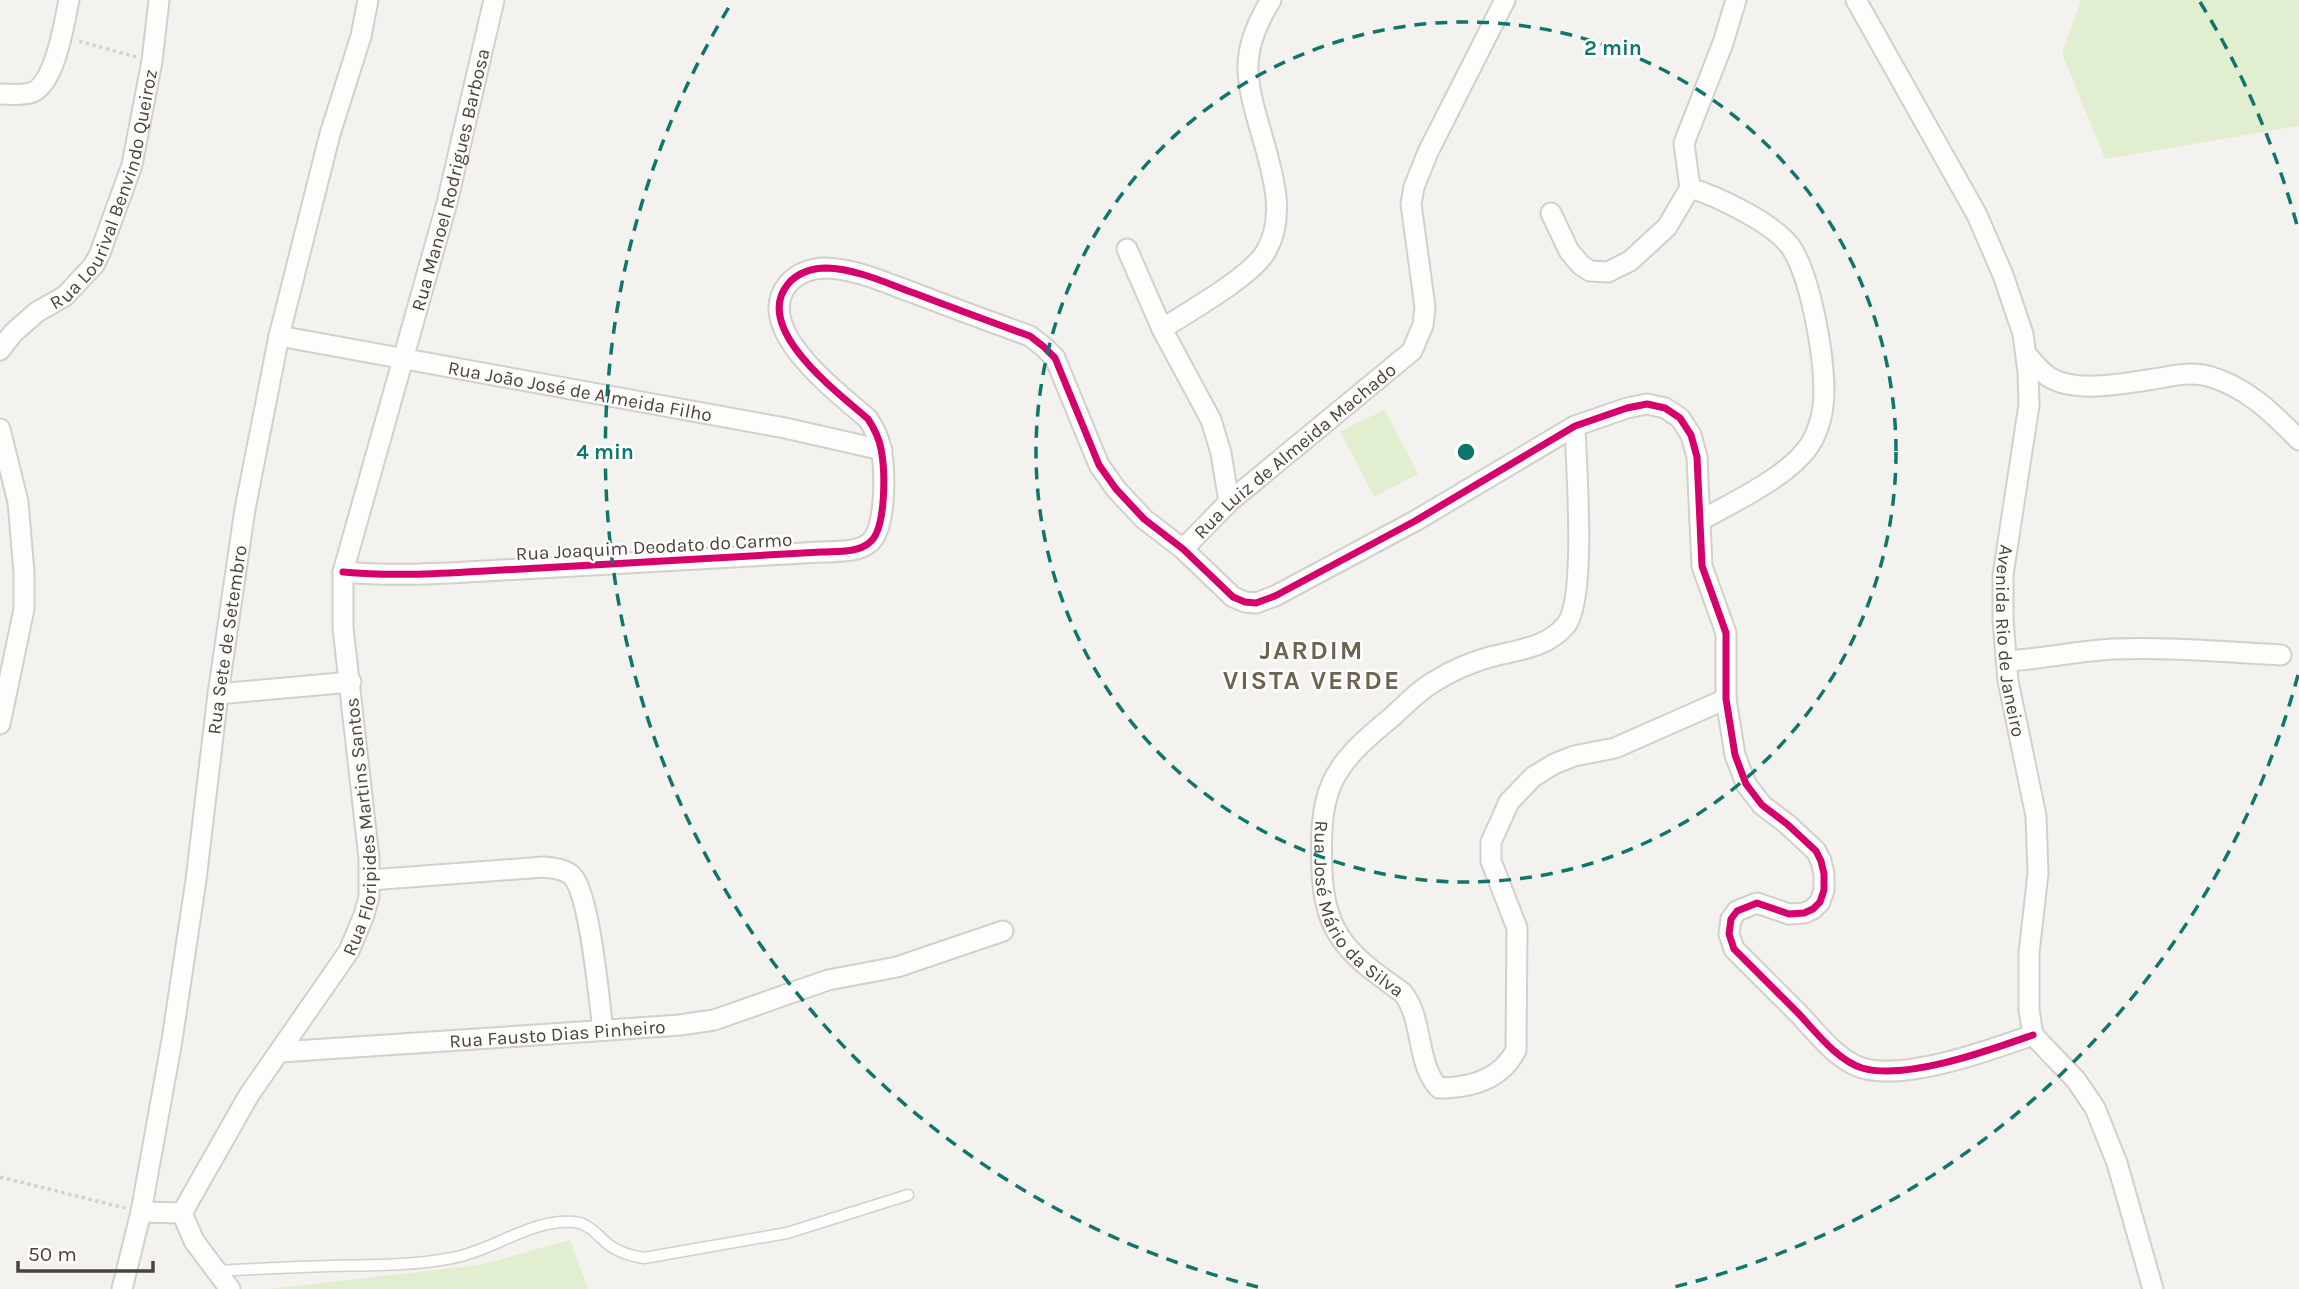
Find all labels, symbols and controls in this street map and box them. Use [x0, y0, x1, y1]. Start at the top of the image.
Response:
text: 2 min [1584, 36, 1642, 60]
street label: Rua Manoel Rodrigues Barbosa [407, 46, 494, 314]
street label: Rua Lourival Benvindo Queiroz [46, 67, 162, 314]
street label: Rua João José de Almeida Filho [446, 357, 714, 427]
street label: Rua Luiz de Almeida Machado [1189, 359, 1401, 543]
text: 4 min [576, 440, 634, 464]
centre of rings [1454, 440, 1478, 464]
street label: Rua Joaquim Deodato do Carmo [515, 529, 793, 565]
street label: Avenida Rio de Janeiro [1991, 543, 2029, 739]
street label: Rua Sete de Setembro [203, 544, 252, 736]
district label: JARDIM VISTA VERDE [1223, 635, 1401, 696]
street label: Rua Floripides Martins Santos [338, 696, 381, 959]
street label: Rua José Mário da Silva [1309, 820, 1408, 1002]
street label: Rua Fausto Dias Pinheiro [449, 1016, 666, 1053]
scale bar [18, 1230, 152, 1274]
text: 50 m [28, 1242, 77, 1266]

